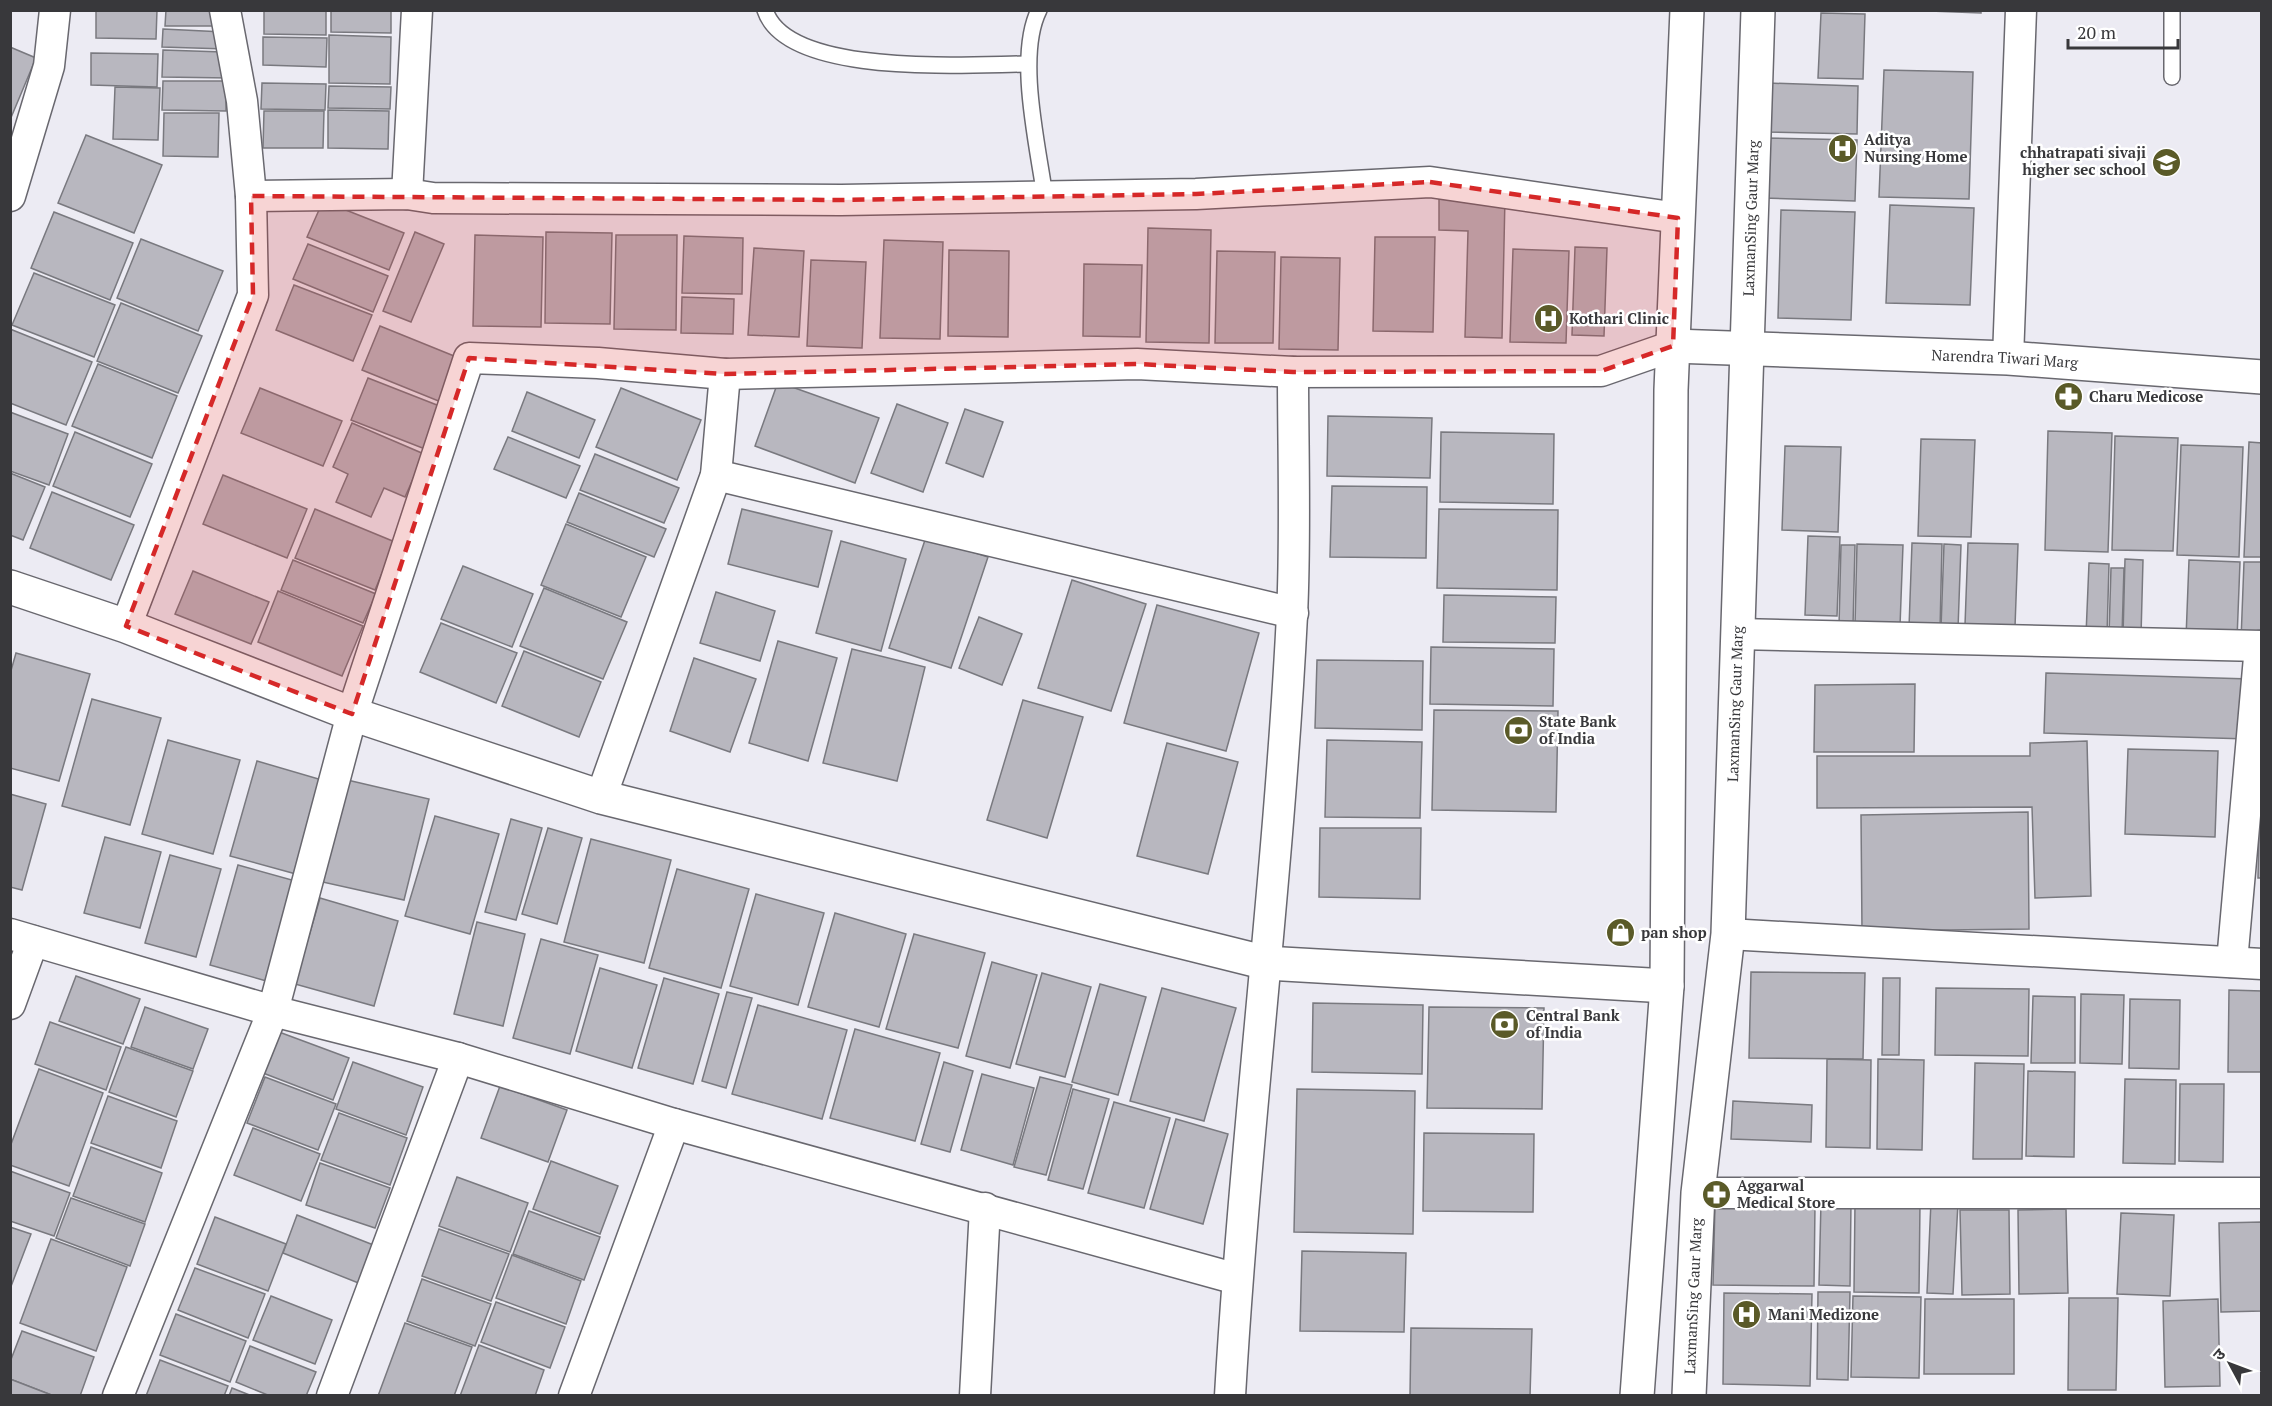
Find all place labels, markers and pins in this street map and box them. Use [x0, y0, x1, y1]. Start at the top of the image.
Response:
place label: Aditya Nursing Home [1864, 129, 1967, 166]
hospital icon: Aditya Nursing Home [1827, 133, 1859, 165]
place label: chhatrapati sivaji higher sec school [2020, 142, 2146, 179]
school or university icon: chhatrapati sivaji higher sec school [2151, 146, 2183, 178]
hospital icon: Kothari Clinic [1532, 303, 1564, 335]
place label: Kothari Clinic [1569, 308, 1669, 328]
pharmacy icon: Charu Medicose [2052, 381, 2084, 413]
place label: Charu Medicose [2089, 386, 2203, 406]
place label: State Bank of India [1539, 711, 1617, 748]
bank icon: State Bank of India [1502, 715, 1534, 747]
shop icon: pan shop [1604, 917, 1636, 949]
place label: pan shop [1641, 922, 1707, 942]
place label: Central Bank of India [1526, 1005, 1620, 1042]
bank icon: Central Bank of India [1489, 1009, 1521, 1041]
place label: Aggarwal Medical Store [1737, 1175, 1835, 1212]
pharmacy icon: Aggarwal Medical Store [1700, 1179, 1732, 1211]
hospital icon: Mani Medizone [1731, 1299, 1763, 1331]
place label: Mani Medizone [1768, 1304, 1879, 1324]

